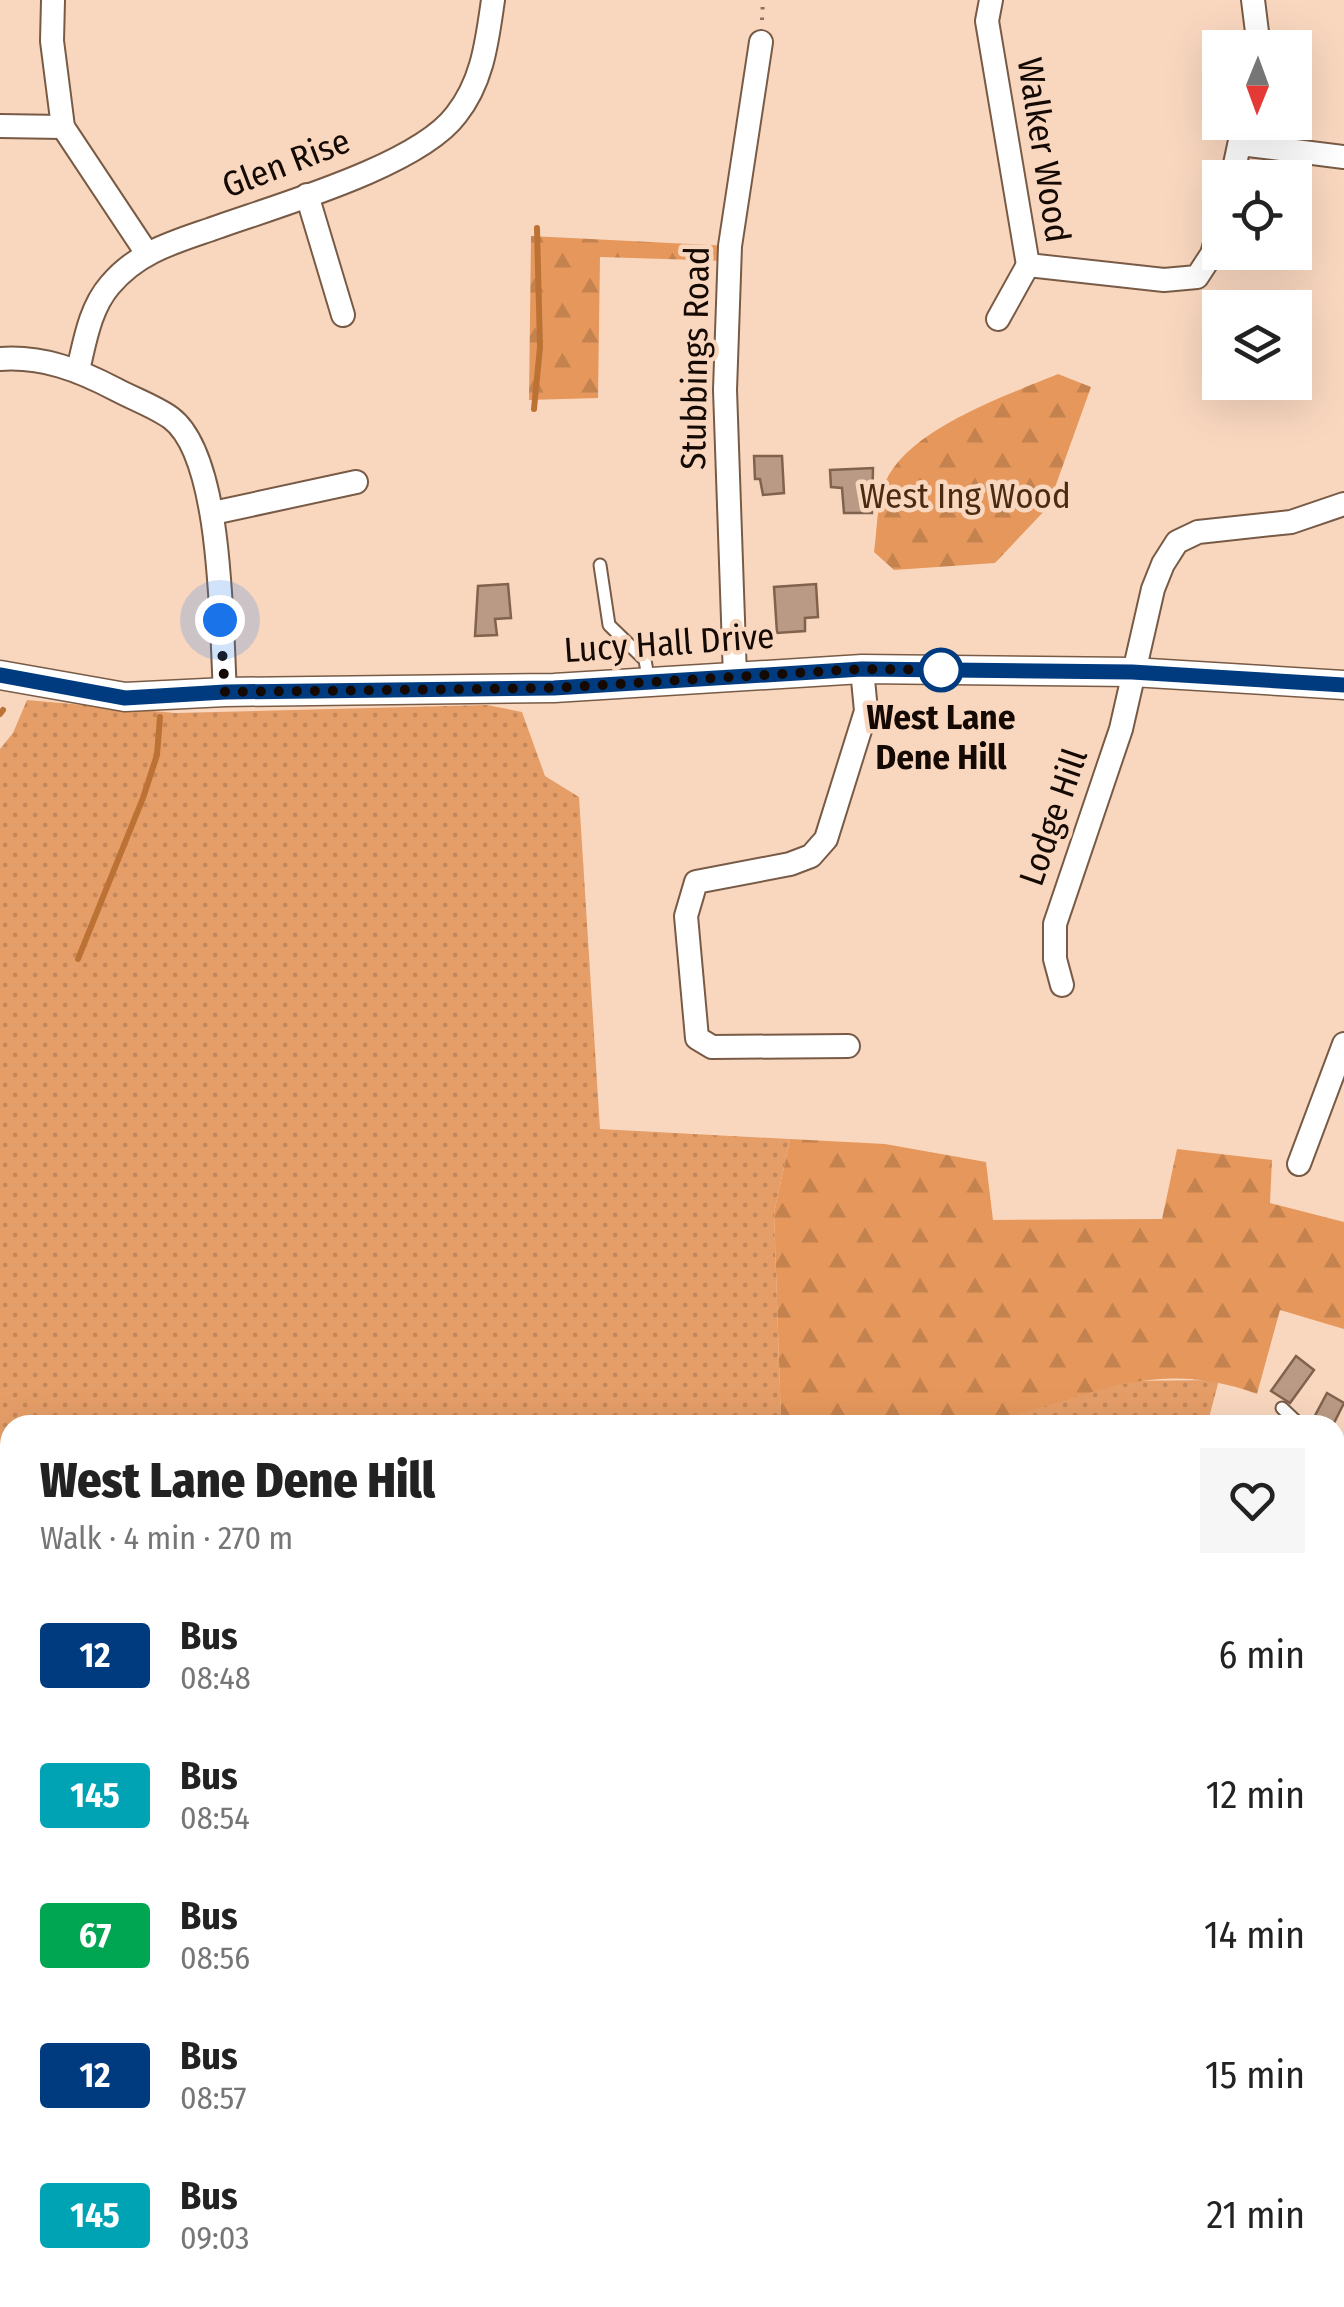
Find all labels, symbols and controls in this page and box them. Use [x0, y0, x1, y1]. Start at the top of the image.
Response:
north arrow [1202, 30, 1312, 140]
map controls [1202, 30, 1312, 400]
street label: Walker Wood [1009, 55, 1079, 245]
street label: Glen Rise [216, 120, 356, 206]
button: locate [1202, 160, 1312, 270]
street label: Stubbings Road [672, 246, 718, 470]
button: layers [1202, 290, 1312, 400]
park label: West Ing Wood [859, 475, 1071, 517]
your location [195, 595, 245, 645]
street label: Lucy Hall Drive [562, 615, 776, 671]
marker: West Lane Dene Hill [920, 649, 962, 691]
place label: West Lane Dene Hill [867, 696, 1015, 778]
street label: Lodge Hill [1010, 743, 1096, 891]
button: heart [1200, 1448, 1305, 1553]
text: West Lane Dene Hill [40, 1452, 435, 1510]
text: Walk · 4 min · 270 m [40, 1519, 293, 1557]
text: Bus [180, 1613, 238, 1659]
text: 6 min [1218, 1632, 1305, 1678]
text: 12 [79, 1634, 111, 1676]
text: 08:48 [180, 1659, 251, 1697]
text: Bus [180, 1753, 238, 1799]
text: 12 min [1206, 1772, 1305, 1818]
text: 145 [70, 1774, 120, 1816]
text: 08:54 [180, 1799, 250, 1837]
text: Bus [180, 1893, 238, 1939]
text: 14 min [1204, 1912, 1305, 1958]
text: 67 [79, 1914, 111, 1956]
text: 08:56 [180, 1939, 250, 1977]
text: Bus [180, 2033, 238, 2079]
text: 15 min [1205, 2052, 1305, 2098]
text: 12 [79, 2054, 111, 2096]
text: 08:57 [180, 2079, 247, 2117]
text: Bus [180, 2173, 238, 2219]
text: 21 min [1207, 2192, 1305, 2238]
text: 145 [70, 2194, 120, 2236]
text: 09:03 [180, 2219, 250, 2257]

